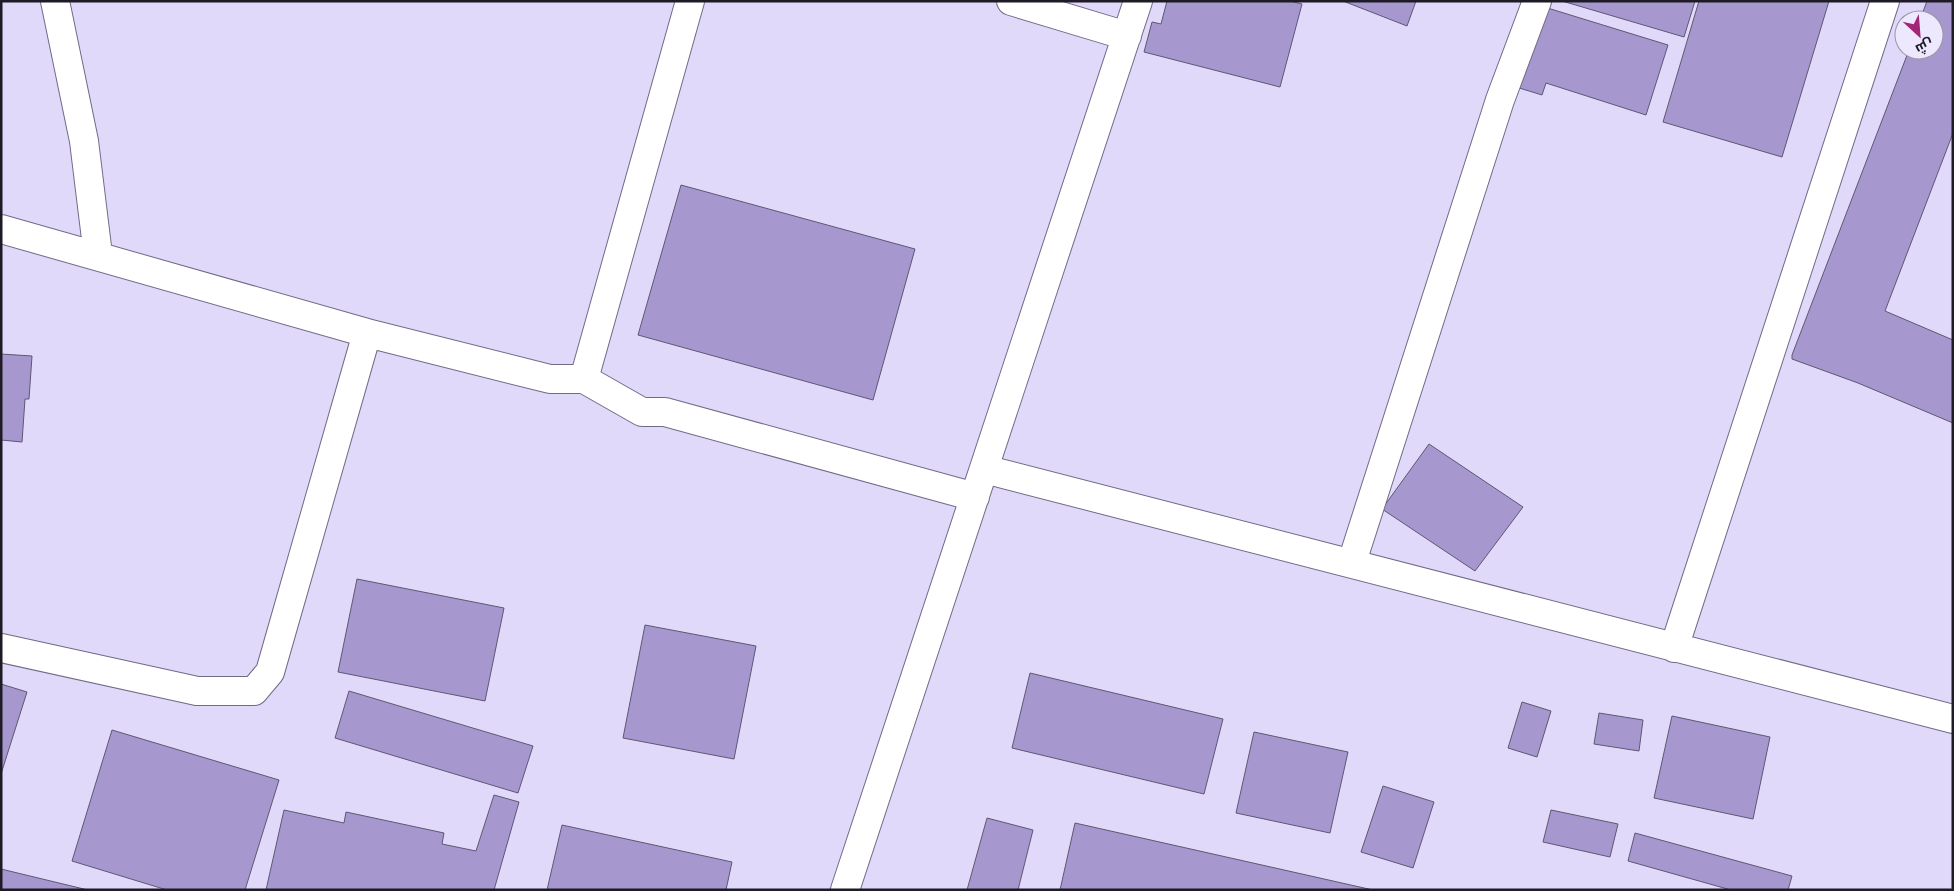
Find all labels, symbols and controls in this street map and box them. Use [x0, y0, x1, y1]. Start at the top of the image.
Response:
north arrow [1894, 10, 1944, 60]
text: ش [1913, 35, 1937, 59]

